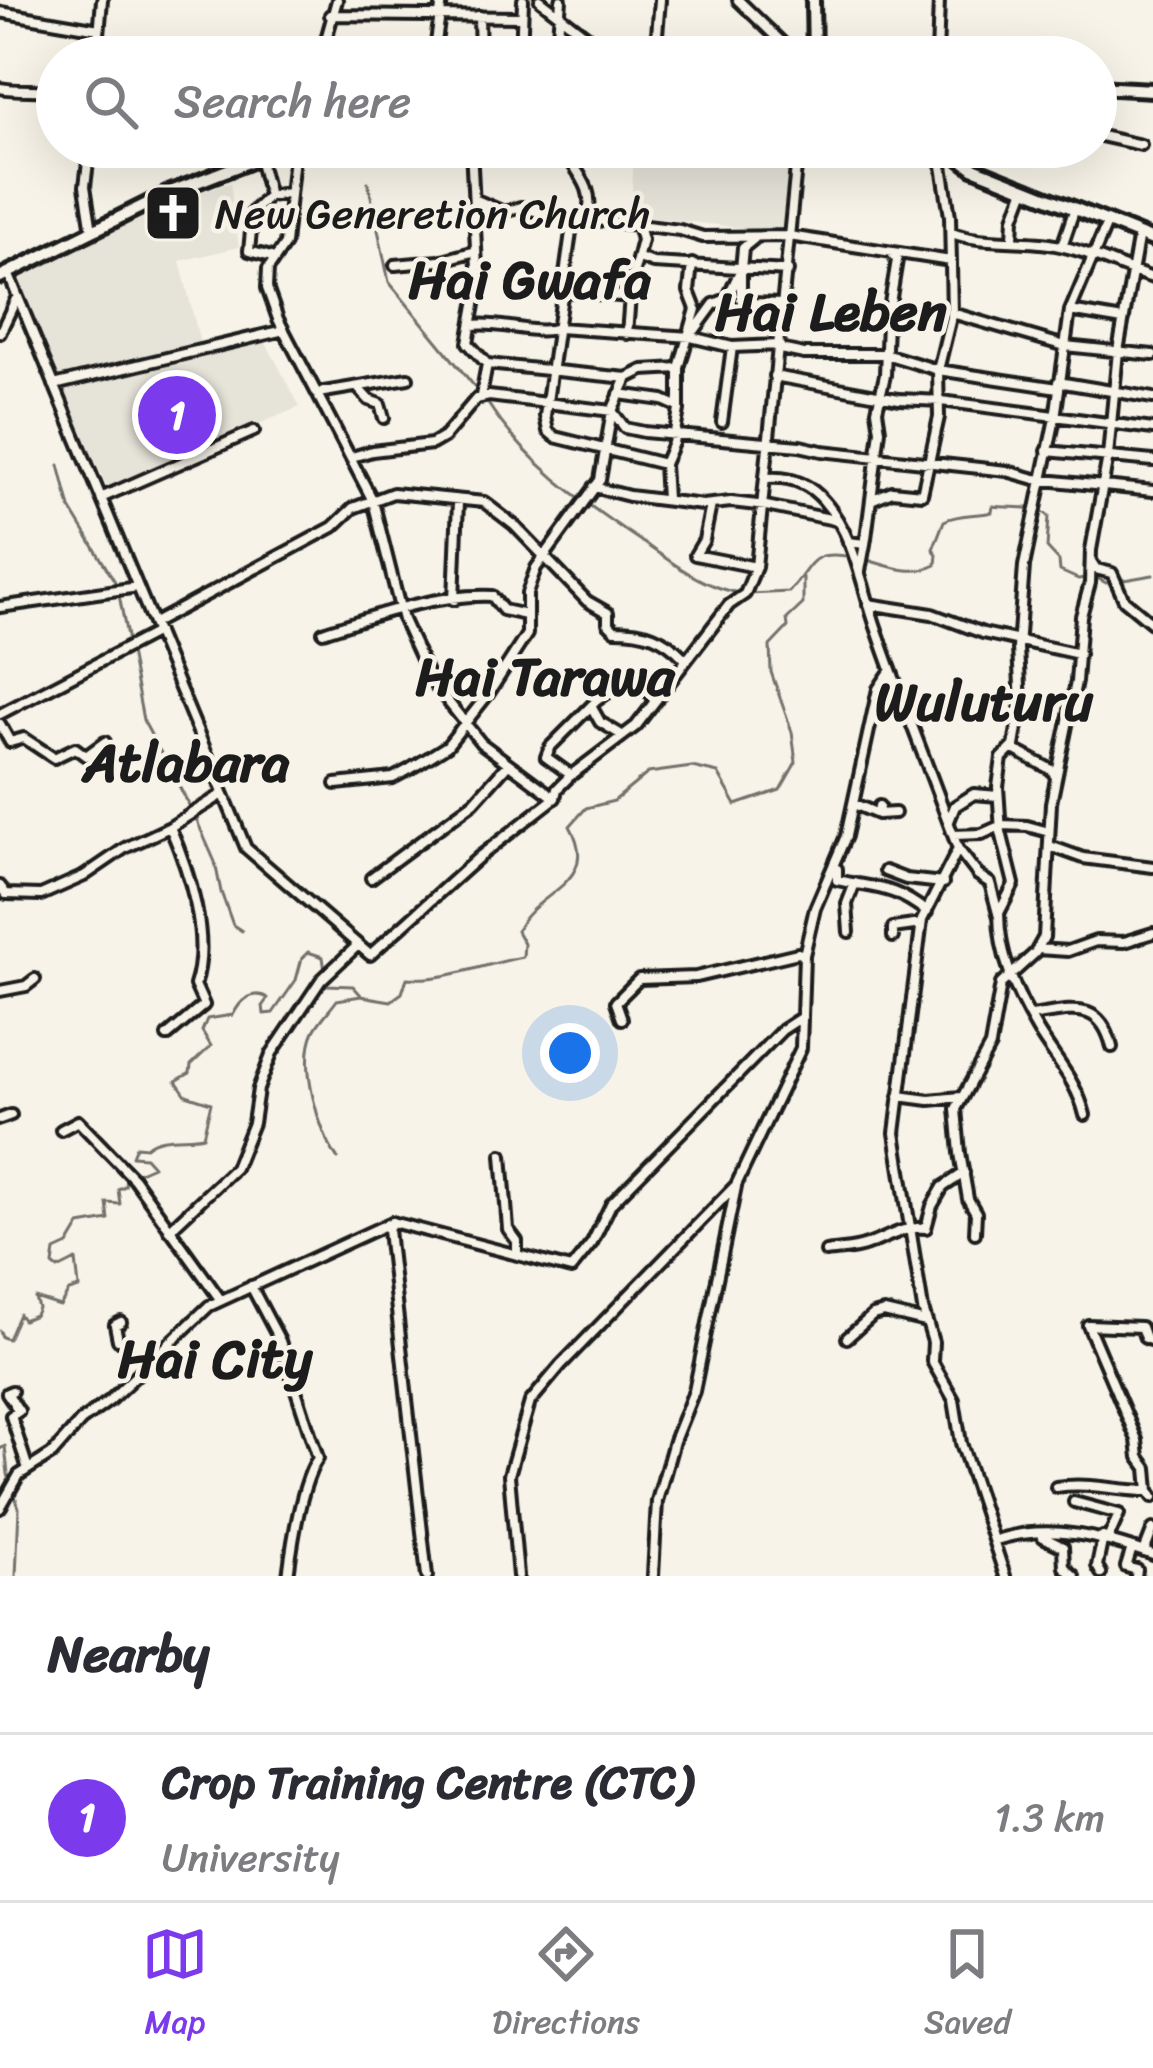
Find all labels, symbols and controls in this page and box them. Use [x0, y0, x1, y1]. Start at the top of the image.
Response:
search box [36, 36, 1117, 168]
text: Search here [174, 62, 411, 142]
icon: search [78, 69, 144, 135]
place label: New Generetion Church [215, 177, 650, 251]
church icon: New Generetion Church [142, 182, 204, 244]
district label: Hai Gwafa [409, 232, 651, 328]
district label: Hai Leben [715, 264, 947, 360]
pin: 1 [138, 370, 216, 460]
district label: Hai Tarawa [416, 629, 676, 725]
district label: Wuluturu [875, 654, 1094, 750]
district label: Atlabara [81, 715, 290, 811]
your location [540, 1023, 600, 1083]
district label: Hai City [118, 1311, 313, 1407]
text: Nearby [48, 1609, 209, 1699]
text: Crop Training Centre (CTC) [162, 1743, 692, 1823]
text: 1 [79, 1783, 95, 1852]
text: 1.3 km [994, 1783, 1105, 1852]
text: University [162, 1823, 340, 1892]
tab: Map [142, 1921, 208, 2051]
tab: Directions [492, 1921, 640, 2051]
tab: Saved [924, 1921, 1011, 2051]

